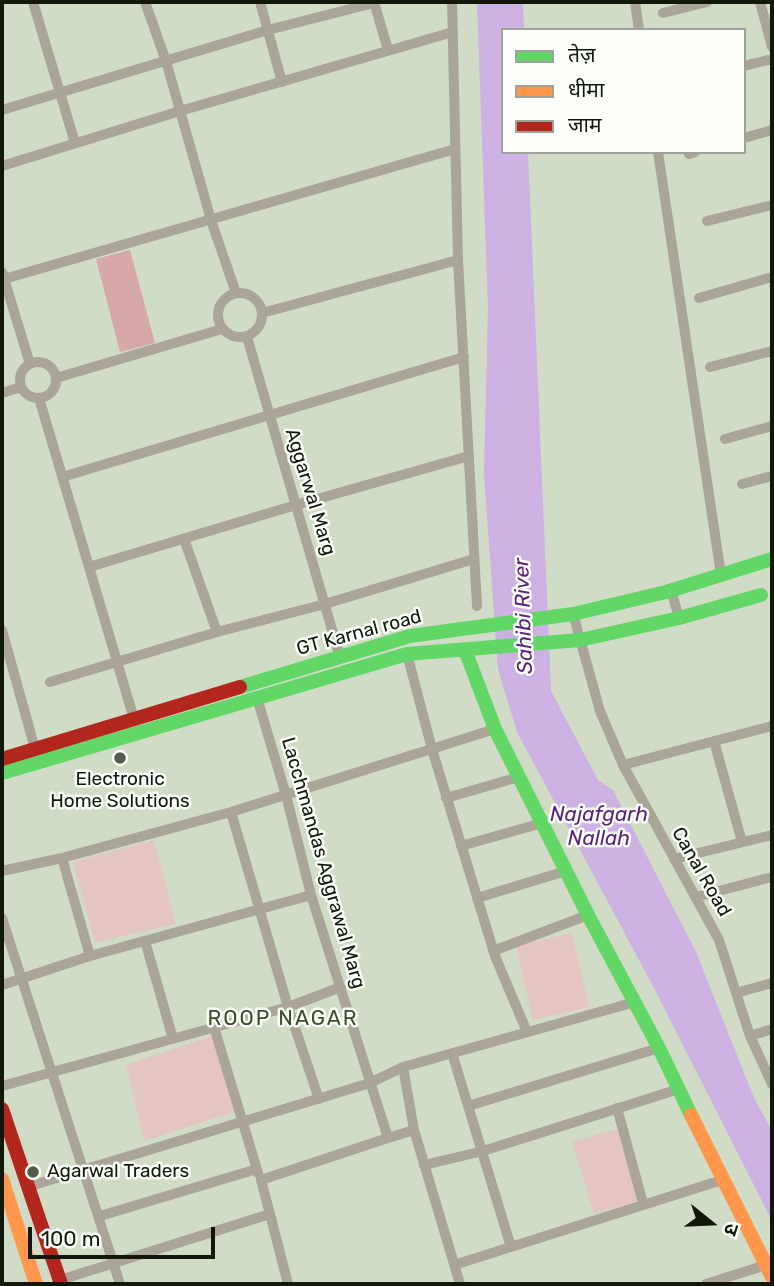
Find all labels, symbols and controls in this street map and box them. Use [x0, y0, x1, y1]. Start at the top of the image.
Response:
legend [501, 28, 746, 154]
text: तेज़ [568, 42, 596, 67]
text: धीमा [568, 77, 604, 102]
text: जाम [568, 112, 602, 137]
street label: Aggarwal Marg [280, 426, 340, 558]
water label: Sahibi River [509, 558, 539, 674]
street label: GT Karnal road [294, 605, 424, 661]
street label: Lacchmandas Aggrawal Marg [276, 735, 370, 991]
marker: Electronic Home Solutions [112, 750, 128, 766]
place label: Electronic Home Solutions [50, 769, 190, 813]
water label: Najafgarh Nallah [550, 802, 648, 852]
street label: Canal Road [666, 823, 736, 921]
district label: ROOP NAGAR [209, 1006, 357, 1032]
place label: Agarwal Traders [47, 1161, 189, 1183]
marker: Agarwal Traders [25, 1164, 41, 1180]
north arrow [676, 1188, 746, 1258]
scale bar [32, 1212, 219, 1256]
text: उ [719, 1221, 744, 1238]
text: 100 m [41, 1226, 100, 1251]

